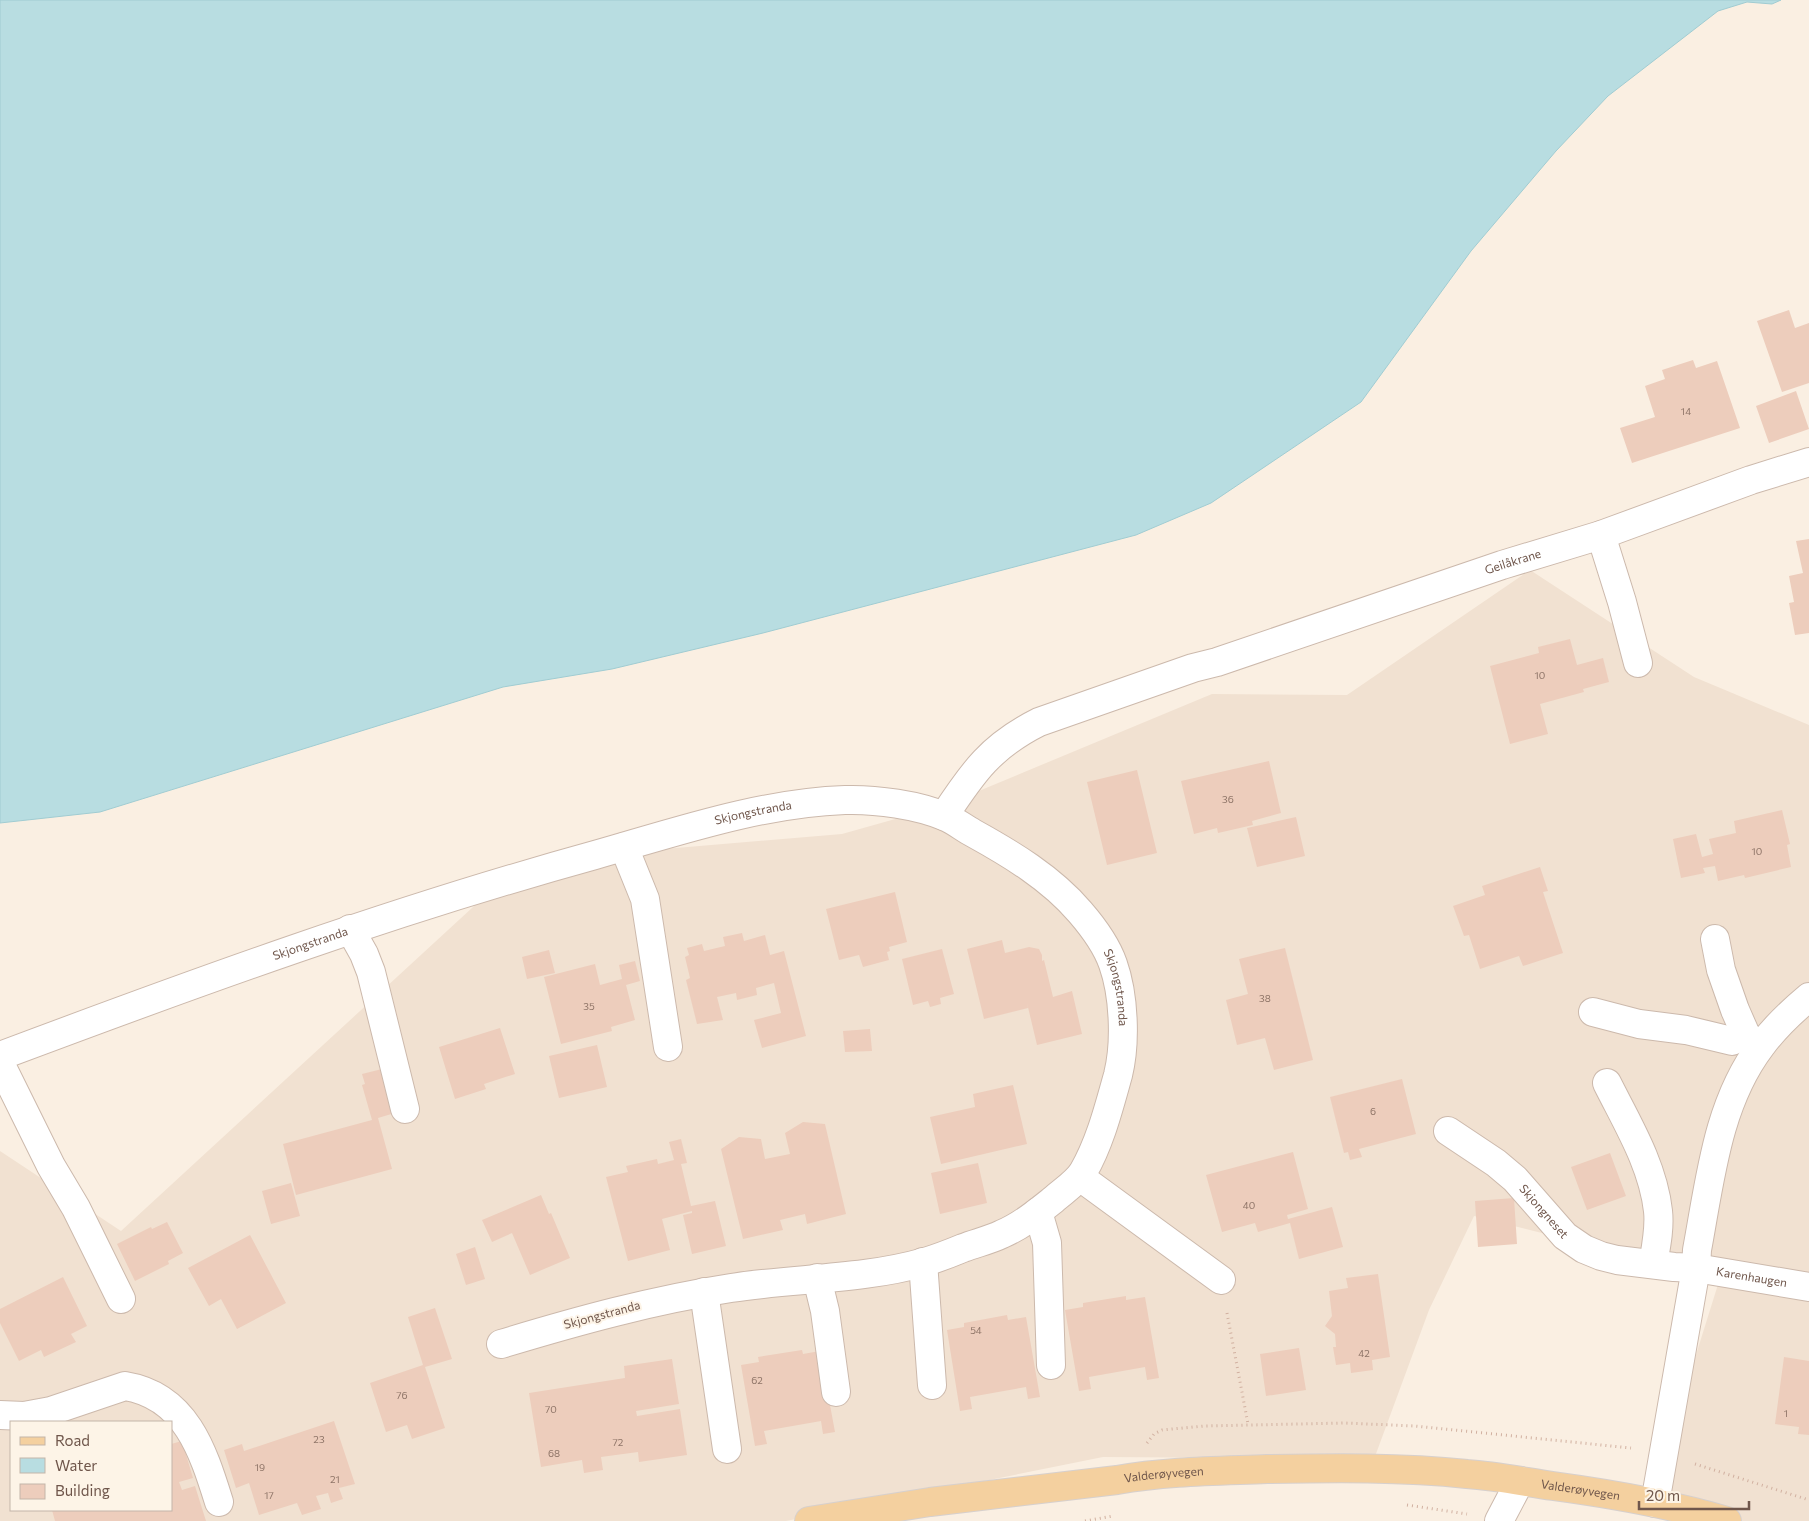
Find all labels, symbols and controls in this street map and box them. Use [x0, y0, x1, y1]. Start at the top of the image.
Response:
house number: 14 [1681, 405, 1691, 417]
street label: Geilåkrane [1483, 546, 1542, 576]
house number: 10 [1535, 669, 1545, 681]
house number: 36 [1222, 793, 1234, 805]
street label: Skjongstranda [713, 797, 793, 827]
house number: 10 [1752, 845, 1762, 857]
street label: Skjongstranda [270, 923, 349, 962]
street label: Skjongstranda [1102, 946, 1131, 1026]
house number: 38 [1259, 992, 1271, 1004]
house number: 35 [583, 1000, 595, 1012]
house number: 6 [1370, 1105, 1376, 1117]
street label: Skjongneset [1517, 1181, 1572, 1241]
house number: 40 [1243, 1199, 1255, 1211]
street label: Karenhaugen [1715, 1264, 1788, 1289]
street label: Skjongstranda [562, 1297, 641, 1331]
house number: 54 [970, 1324, 982, 1336]
house number: 42 [1358, 1347, 1370, 1359]
house number: 62 [751, 1374, 763, 1386]
house number: 76 [396, 1389, 408, 1401]
house number: 70 [545, 1403, 557, 1415]
house number: 1 [1784, 1407, 1788, 1419]
legend [10, 1421, 172, 1511]
text: Road [55, 1431, 90, 1449]
house number: 23 [313, 1433, 325, 1445]
house number: 72 [613, 1436, 624, 1448]
house number: 68 [548, 1447, 560, 1459]
text: Water [55, 1456, 97, 1474]
house number: 19 [255, 1461, 265, 1473]
street label: Valderøyvegen [1123, 1463, 1204, 1485]
house number: 21 [330, 1473, 340, 1485]
street label: Valderøyvegen [1540, 1476, 1621, 1502]
scale bar [1639, 1478, 1749, 1510]
text: Building [55, 1481, 110, 1499]
text: 20 m [1646, 1486, 1680, 1504]
house number: 17 [264, 1489, 274, 1501]

